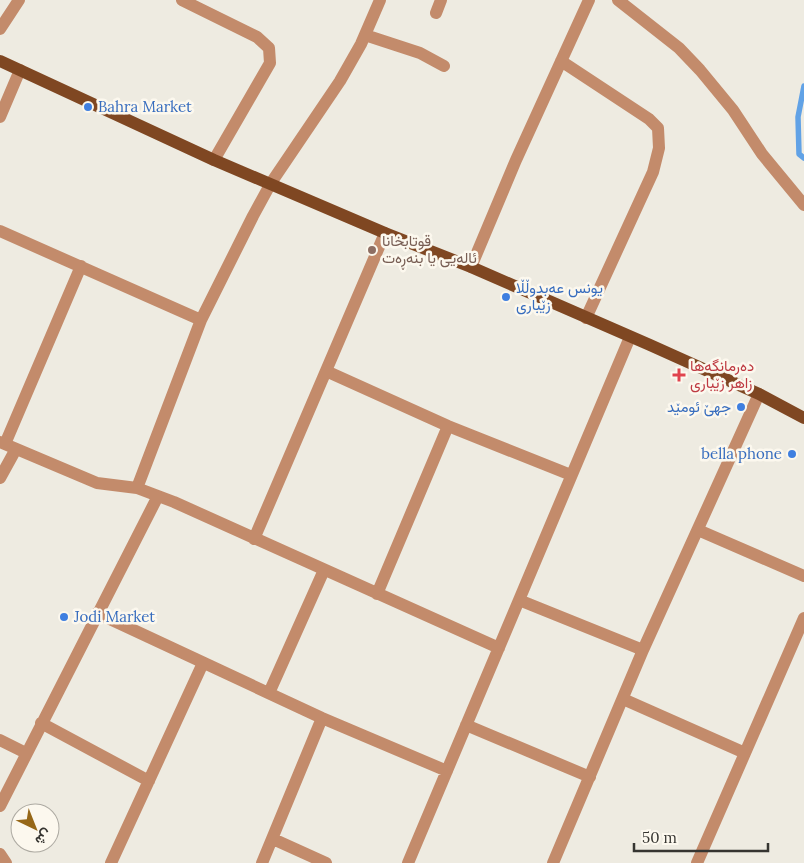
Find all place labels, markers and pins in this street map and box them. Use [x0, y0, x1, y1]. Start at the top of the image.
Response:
place label: Bahra Market [98, 97, 192, 116]
marker: Bahra Market [82, 101, 94, 113]
place label: قوتابخانا ئالەیی یا بنەڕەت [382, 231, 477, 270]
marker: قوتابخانا ئالەیی یا بنەڕەت [366, 244, 378, 256]
place label: یونس عەبدوڵڵا زێباری [516, 278, 603, 315]
marker: یونس عەبدوڵڵا زێباری [500, 291, 512, 303]
place label: دەرمانگەھا زاهر زێباری [690, 356, 754, 393]
marker: دەرمانگەھا زاهر زێباری [672, 368, 686, 382]
place label: جھێ ئومێد [667, 397, 731, 417]
marker: جھێ ئومێد [735, 401, 747, 413]
place label: bella phone [701, 444, 782, 463]
marker: bella phone [786, 448, 798, 460]
place label: Jodi Market [73, 607, 155, 626]
marker: Jodi Market [58, 611, 70, 623]

